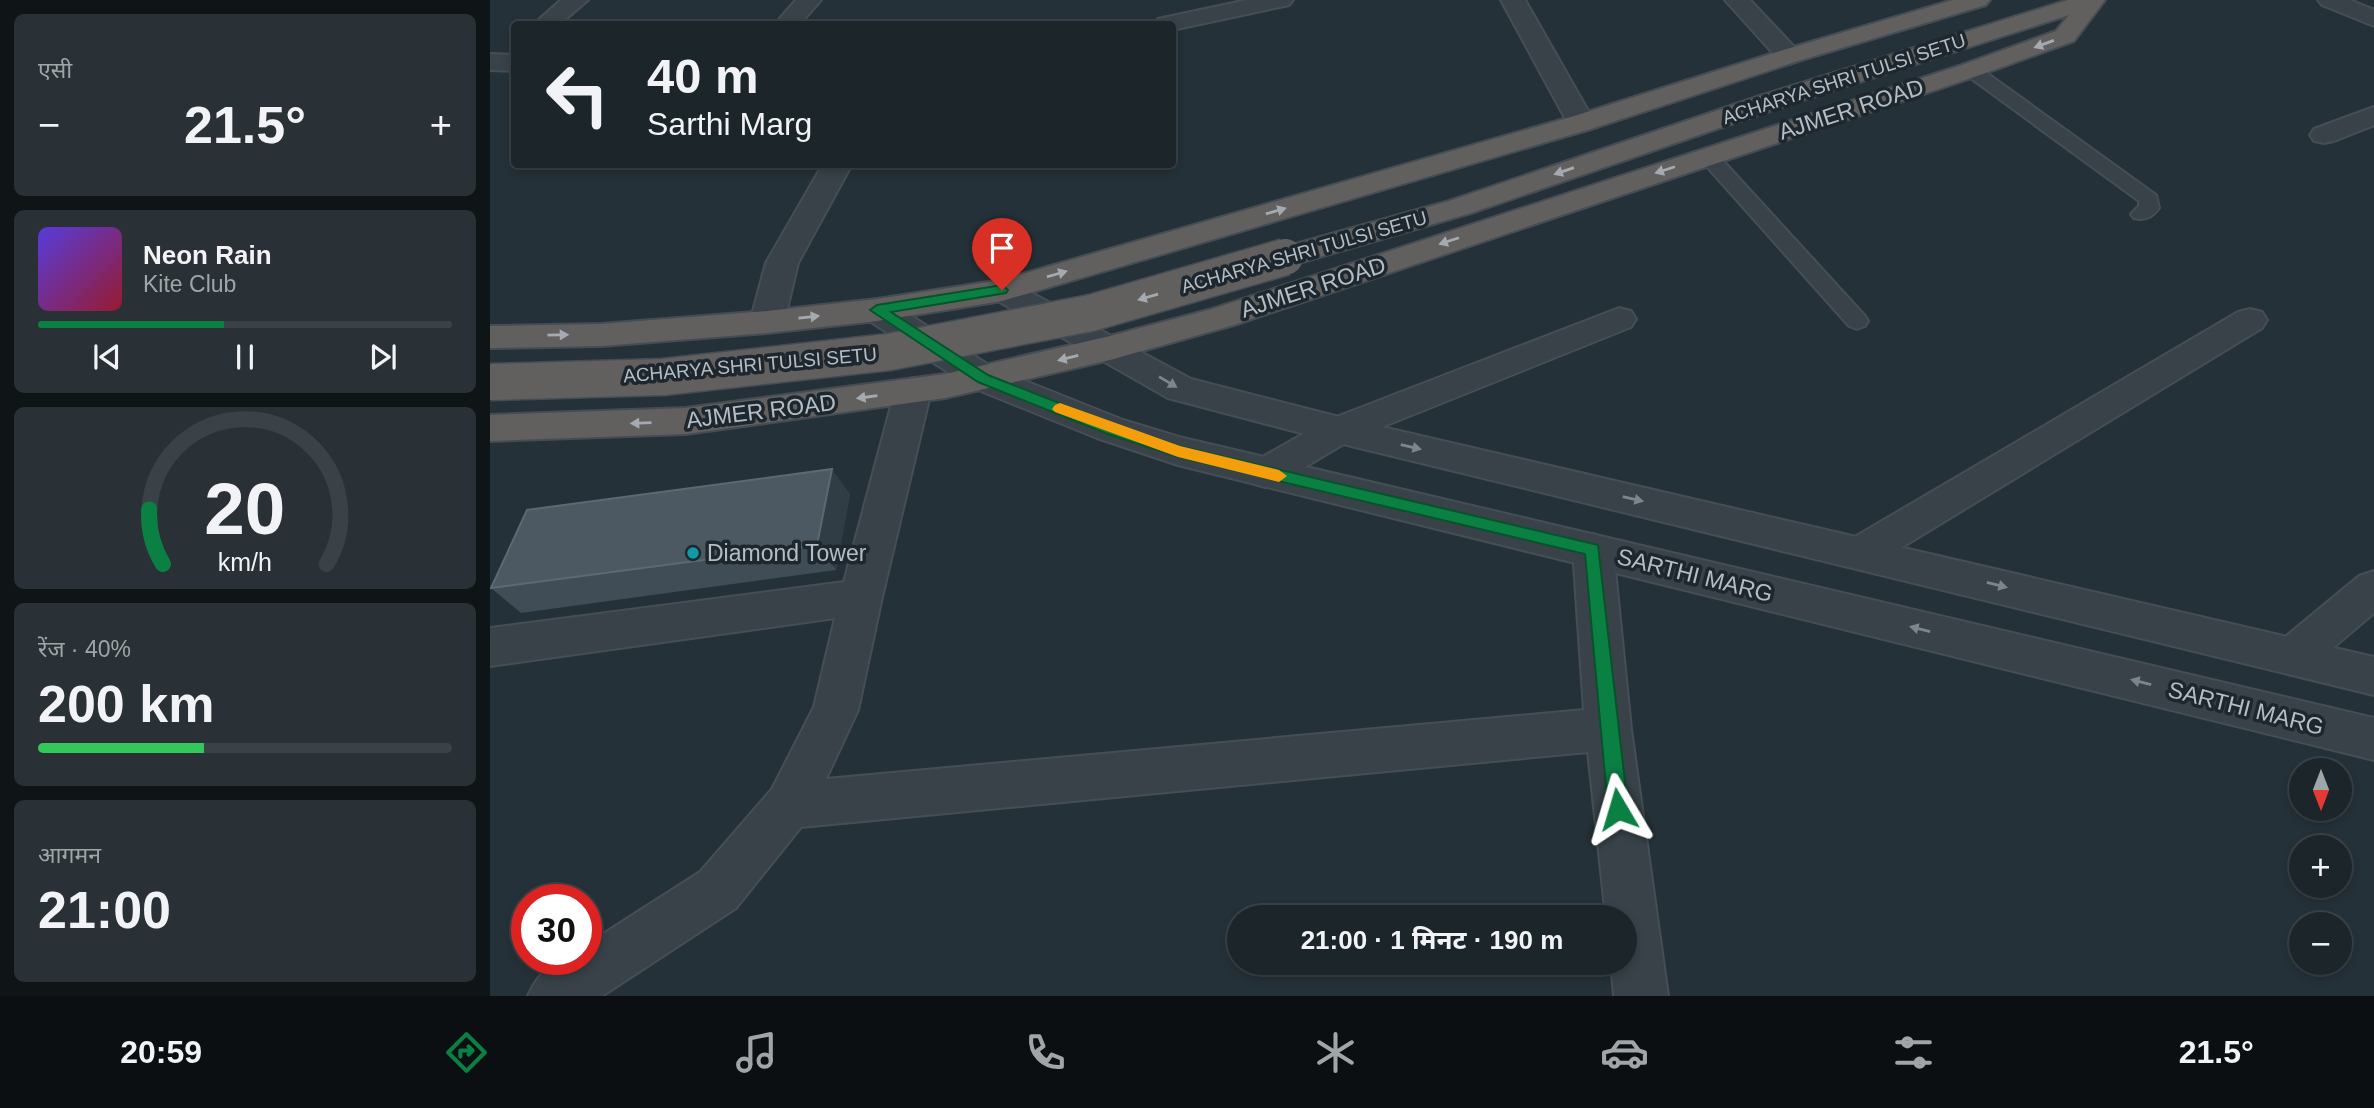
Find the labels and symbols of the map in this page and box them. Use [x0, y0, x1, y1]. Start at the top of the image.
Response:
street label: ACHARYA SHRI TULSI SETU [1720, 30, 1968, 128]
one-way arrow [2033, 38, 2054, 49]
street label: AJMER ROAD [1775, 73, 1927, 145]
one-way arrow [1655, 165, 1676, 176]
one-way arrow [1553, 166, 1574, 177]
one-way arrow [1265, 205, 1287, 216]
street label: ACHARYA SHRI TULSI SETU [1179, 207, 1429, 297]
pin [972, 218, 1032, 290]
one-way arrow [1439, 237, 1460, 247]
street label: AJMER ROAD [1237, 251, 1389, 323]
one-way arrow [1047, 268, 1068, 278]
one-way arrow [1138, 292, 1159, 302]
one-way arrow [799, 311, 821, 322]
one-way arrow [547, 330, 569, 341]
street label: ACHARYA SHRI TULSI SETU [622, 343, 878, 387]
one-way arrow [1057, 353, 1079, 364]
one-way arrow [1159, 376, 1178, 389]
street label: AJMER ROAD [685, 389, 837, 433]
one-way arrow [856, 392, 878, 403]
one-way arrow [630, 417, 652, 428]
one-way arrow [1400, 442, 1422, 453]
one-way arrow [1622, 493, 1644, 504]
place label: Diamond Tower [707, 540, 867, 566]
street label: SARTHI MARG [1615, 543, 1775, 607]
marker: Diamond Tower [685, 545, 701, 561]
one-way arrow [1986, 580, 2008, 591]
one-way arrow [1909, 623, 1931, 634]
street label: SARTHI MARG [2166, 676, 2326, 740]
one-way arrow [2130, 677, 2152, 688]
north arrow [2289, 758, 2352, 821]
position arrow [1581, 772, 1655, 846]
speed limit sign: 30 [511, 884, 602, 975]

